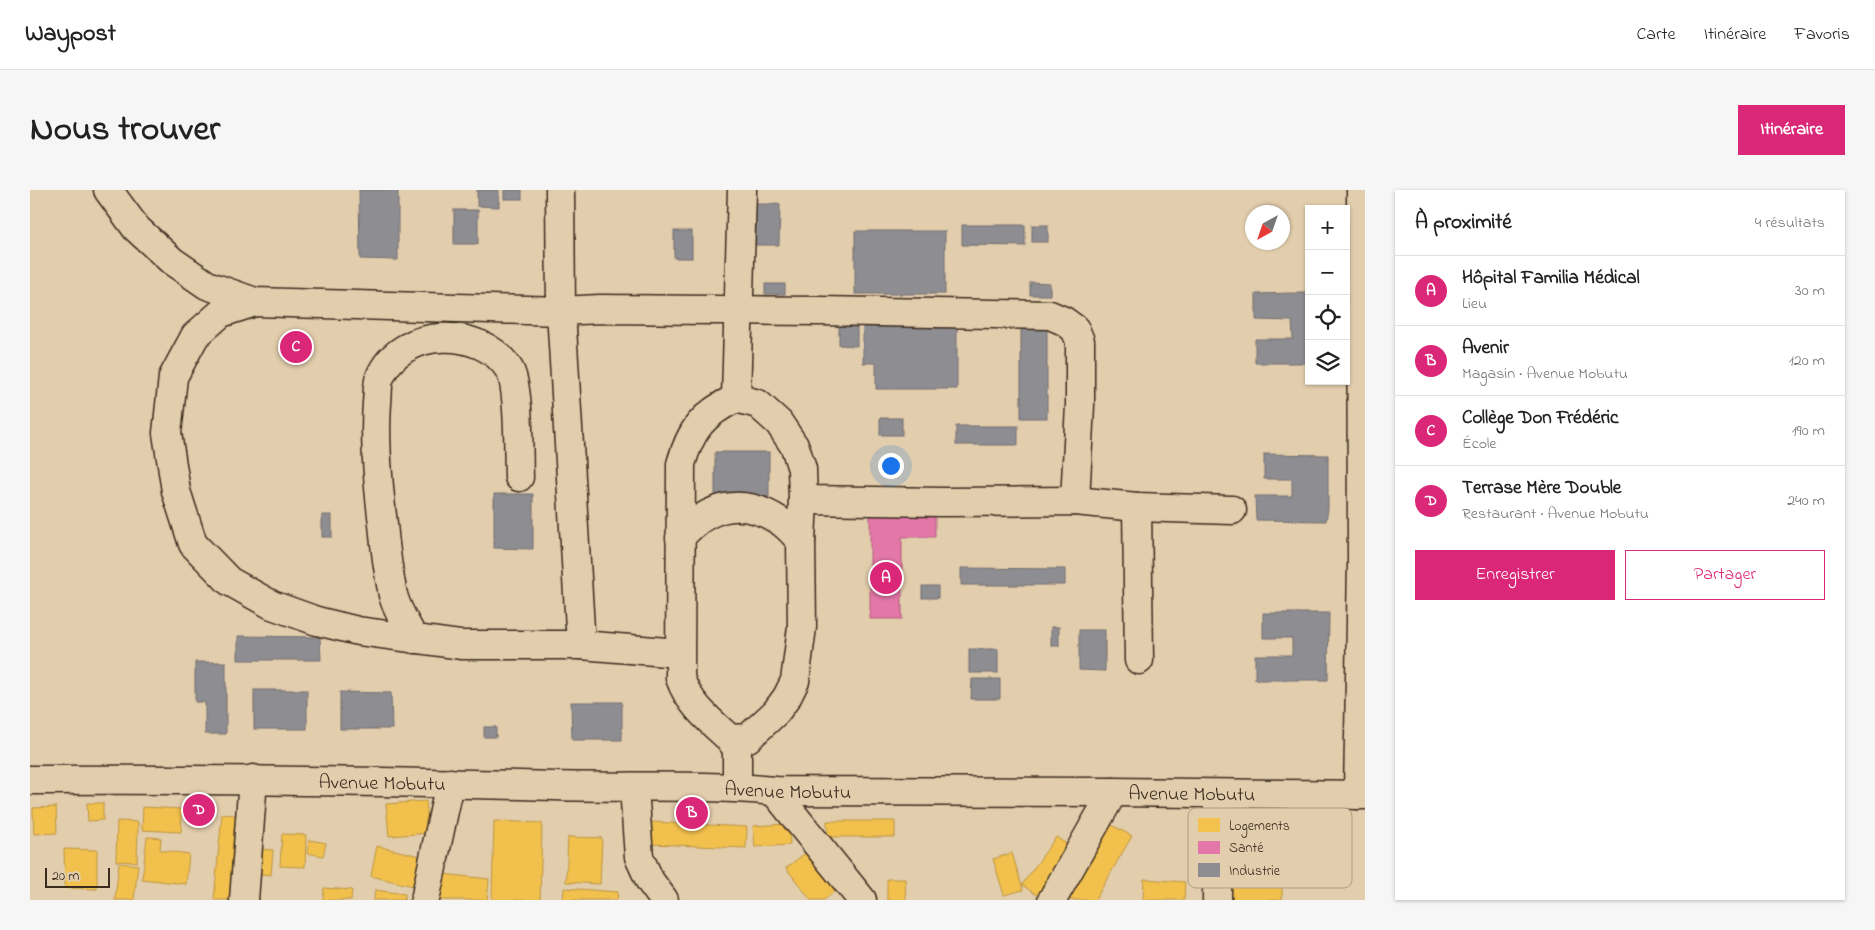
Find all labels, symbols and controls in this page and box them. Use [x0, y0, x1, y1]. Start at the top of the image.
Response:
text: Waypost [25, 17, 116, 52]
text: Carte [1636, 22, 1676, 48]
text: Itinéraire [1704, 22, 1766, 48]
text: Favoris [1794, 22, 1850, 48]
text: Nous trouver [30, 105, 220, 156]
button: Itinéraire [1738, 105, 1845, 155]
north arrow [1245, 205, 1290, 250]
map controls [1305, 205, 1350, 385]
button: + [1305, 205, 1350, 250]
text: À proximité [1415, 208, 1512, 238]
text: 4 résultats [1755, 211, 1825, 235]
button: − [1305, 250, 1350, 295]
text: Hôpital Familia Médical [1462, 265, 1640, 292]
text: A [1426, 279, 1436, 303]
text: 30 m [1795, 279, 1825, 303]
text: Lieu [1462, 292, 1487, 316]
button: locate [1305, 295, 1350, 340]
pin: C [280, 328, 312, 366]
text: Avenir [1462, 335, 1509, 362]
button: layers [1305, 340, 1350, 385]
text: B [1426, 349, 1436, 373]
text: 120 m [1789, 349, 1825, 373]
text: Magasin · Avenue Mobutu [1462, 362, 1628, 386]
text: Collège Don Frédéric [1462, 405, 1619, 432]
text: C [1427, 419, 1435, 443]
text: 190 m [1792, 419, 1825, 443]
text: École [1462, 432, 1497, 456]
your location [878, 453, 904, 479]
text: Terrase Mère Double [1462, 475, 1621, 502]
text: D [1425, 489, 1437, 513]
text: 240 m [1787, 489, 1825, 513]
text: Restaurant · Avenue Mobutu [1462, 502, 1649, 526]
button: Enregistrer [1415, 550, 1615, 600]
button: Partager [1625, 550, 1825, 600]
pin: A [870, 559, 902, 597]
street label: Avenue Mobutu [318, 769, 446, 800]
street label: Avenue Mobutu [724, 776, 851, 808]
street label: Avenue Mobutu [1128, 780, 1255, 811]
pin: D [183, 791, 215, 829]
pin: B [676, 794, 708, 832]
legend [1188, 808, 1352, 888]
text: Logements [1229, 816, 1290, 838]
text: Santé [1229, 838, 1264, 859]
text: Industrie [1229, 861, 1281, 882]
scale bar [45, 865, 110, 888]
text: 20 m [52, 866, 79, 887]

